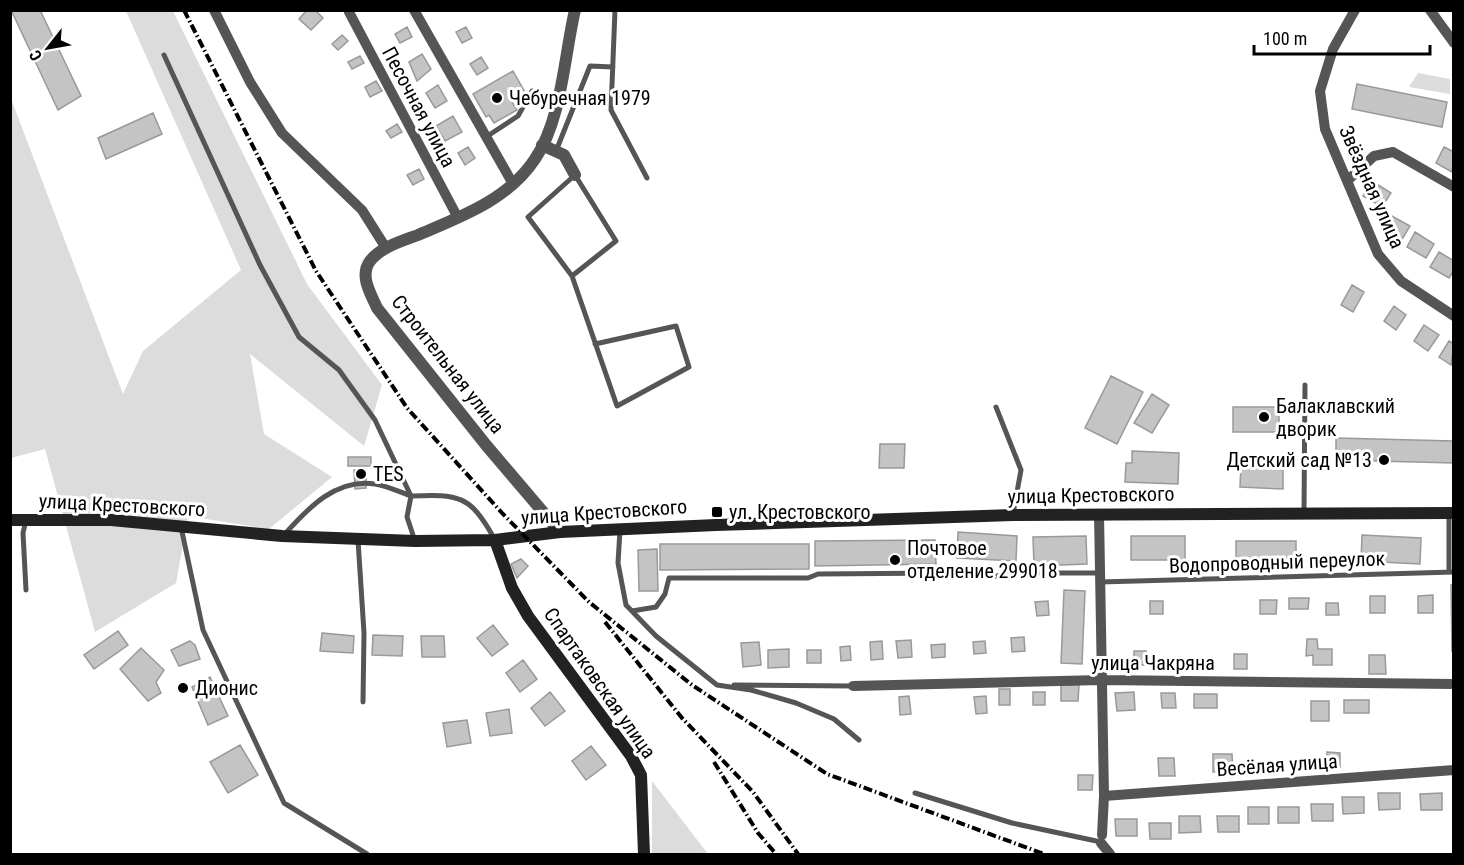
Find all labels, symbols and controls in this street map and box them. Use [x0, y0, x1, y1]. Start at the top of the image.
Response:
north arrow [18, 18, 78, 78]
scale bar [1254, 18, 1430, 56]
text: 100 m [1263, 28, 1307, 49]
street label: Песочная улица [377, 43, 461, 171]
text: С [25, 47, 46, 64]
place label: Чебуречная 1979 [509, 86, 651, 110]
marker: Чебуречная 1979 [490, 91, 504, 105]
street label: Звёздная улица [1334, 122, 1410, 252]
street label: Строительная улица [386, 290, 510, 438]
place label: Балаклавский дворик [1276, 394, 1395, 441]
marker: Балаклавский дворик [1257, 410, 1271, 424]
place label: Детский сад №13 [1226, 448, 1372, 472]
marker: Детский сад №13 [1377, 453, 1391, 467]
place label: TES [373, 462, 404, 486]
marker: TES [354, 467, 368, 481]
street label: улица Крестовского [1007, 482, 1175, 508]
street label: улица Крестовского [38, 489, 206, 521]
street label: улица Крестовского [520, 494, 688, 530]
place label: ул. Крестовского [729, 500, 871, 524]
marker: ул. Крестовского [710, 505, 724, 519]
place label: Почтовое отделение 299018 [907, 536, 1058, 583]
street label: Водопроводный переулок [1169, 546, 1386, 578]
marker: Почтовое отделение 299018 [888, 553, 902, 567]
street label: Спартаковская улица [539, 603, 661, 763]
street label: улица Чакряна [1091, 651, 1215, 675]
place label: Дионис [195, 676, 258, 700]
marker: Дионис [176, 681, 190, 695]
street label: Весёлая улица [1216, 749, 1338, 781]

